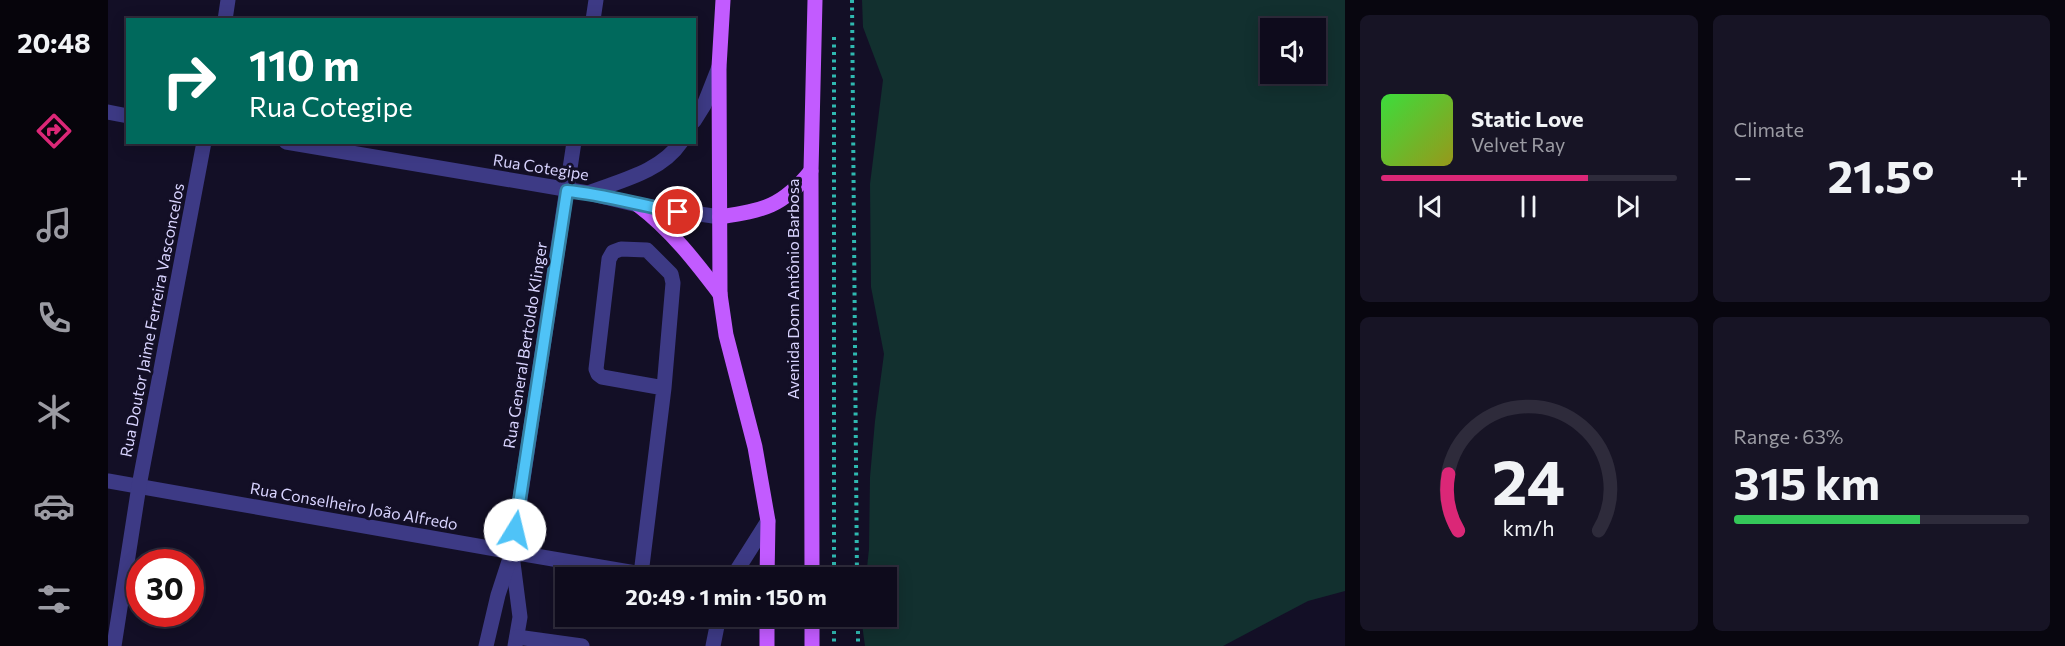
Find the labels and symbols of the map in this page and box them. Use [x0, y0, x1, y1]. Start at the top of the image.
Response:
street label: Rua Cotegipe [492, 150, 590, 183]
street label: Avenida Dom Antônio Barbosa [783, 179, 802, 399]
street label: Rua Doutor Jaime Ferreira Vasconcelos [116, 181, 187, 459]
pin [652, 186, 703, 237]
street label: Rua General Bertoldo Klinger [499, 240, 550, 450]
street label: Rua Conselheiro João Alfredo [249, 478, 460, 533]
position arrow [483, 498, 547, 562]
speed limit sign: 30 [126, 549, 204, 627]

